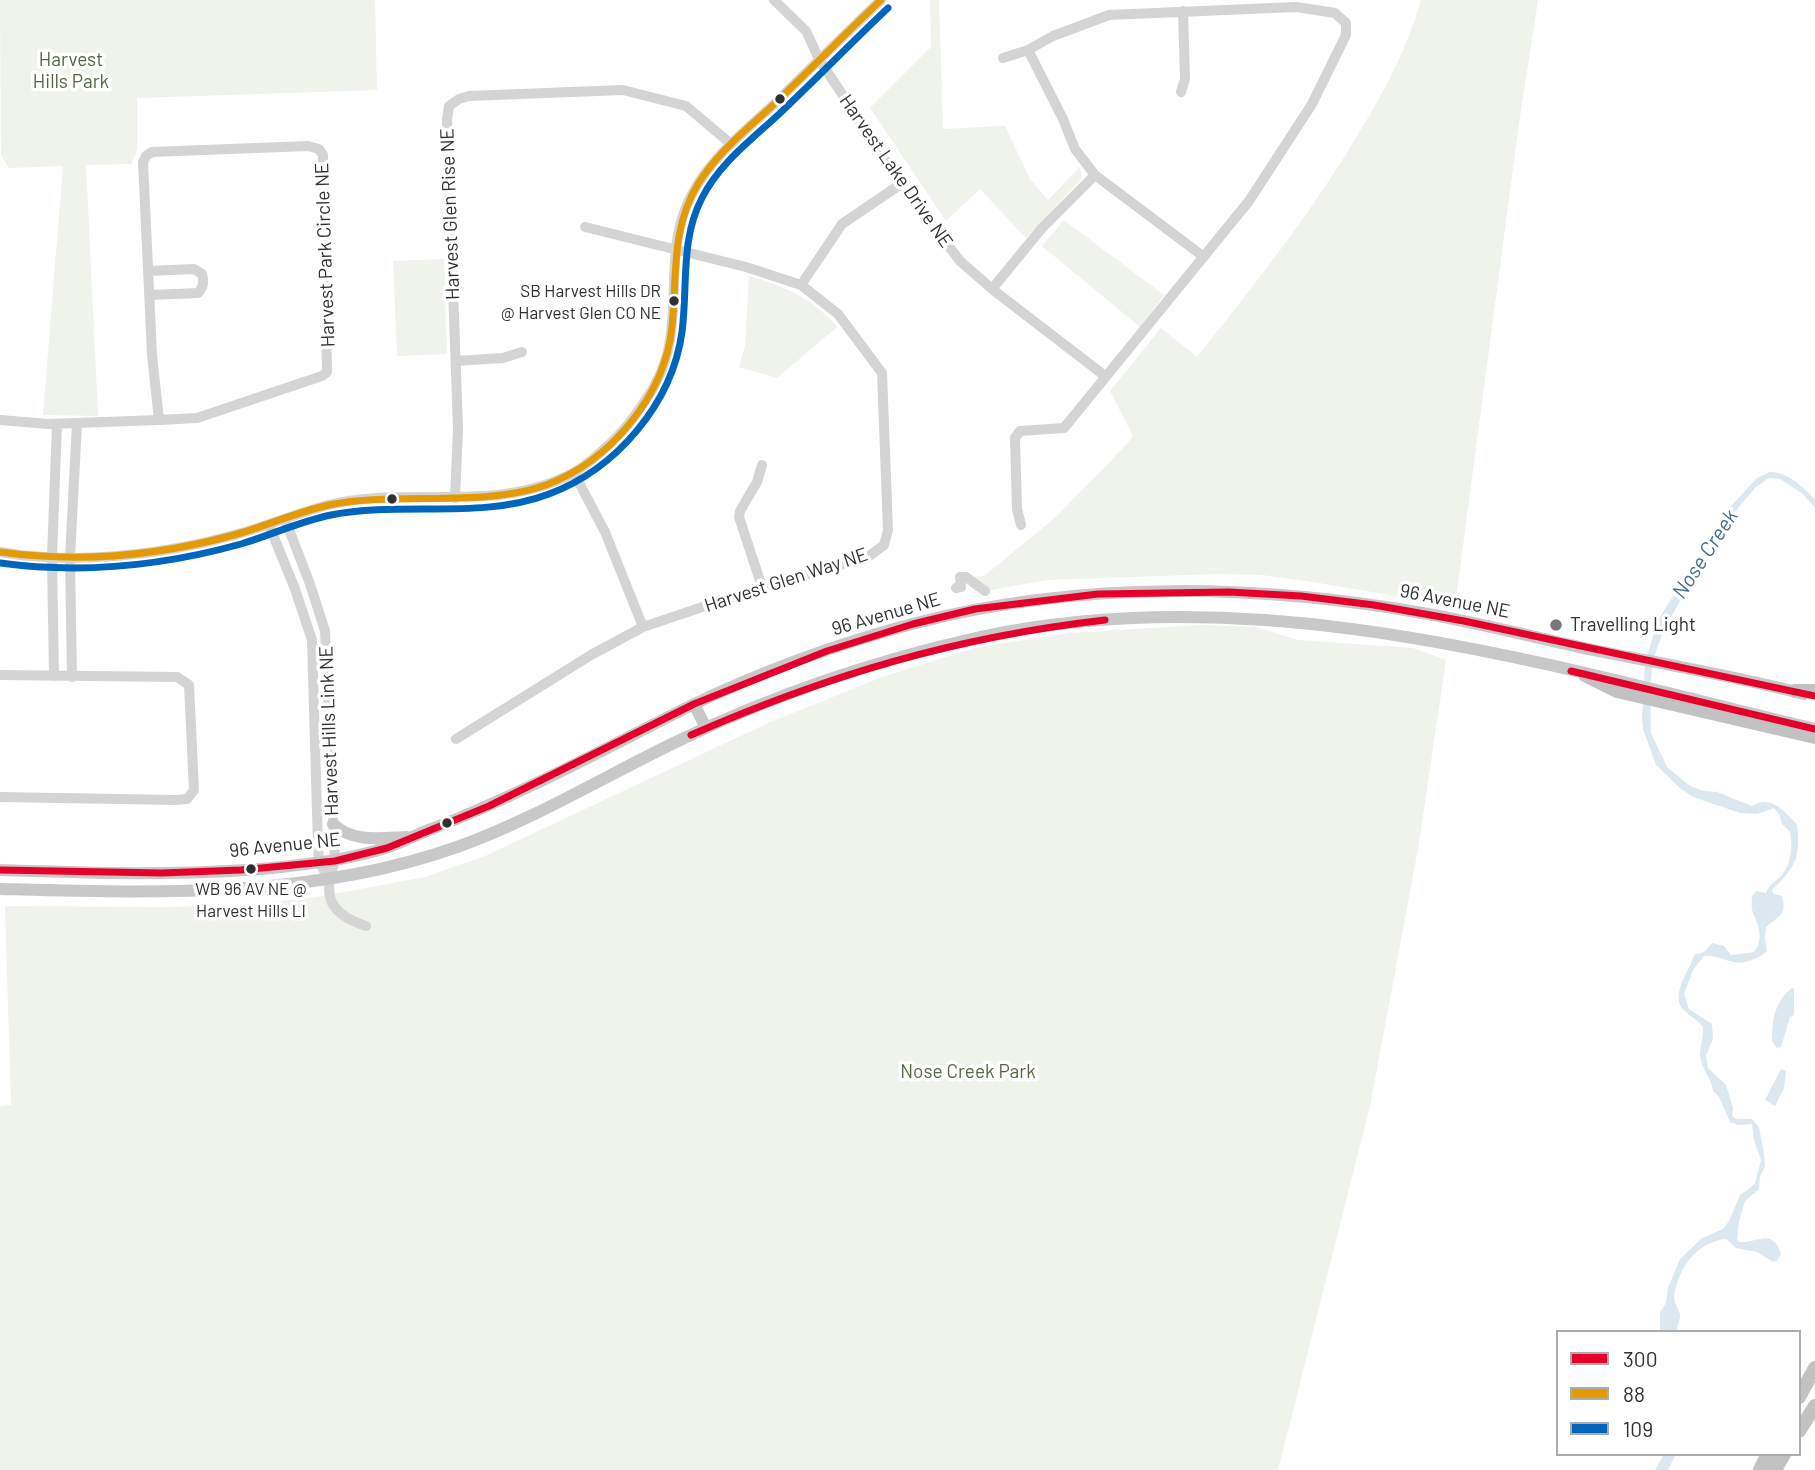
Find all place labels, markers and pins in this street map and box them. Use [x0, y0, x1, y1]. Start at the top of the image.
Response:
unlabelled marker [773, 92, 787, 106]
place label: SB Harvest Hills DR @ Harvest Glen CO NE [501, 281, 661, 321]
marker: SB Harvest Hills DR @ Harvest Glen CO NE [667, 294, 681, 308]
unlabelled marker [385, 492, 399, 506]
place label: Travelling Light [1570, 614, 1696, 636]
marker: Travelling Light [1548, 617, 1564, 633]
unlabelled marker [440, 816, 454, 830]
marker: WB 96 AV NE @ Harvest Hills LI [244, 862, 258, 876]
place label: WB 96 AV NE @ Harvest Hills LI [195, 879, 307, 919]

